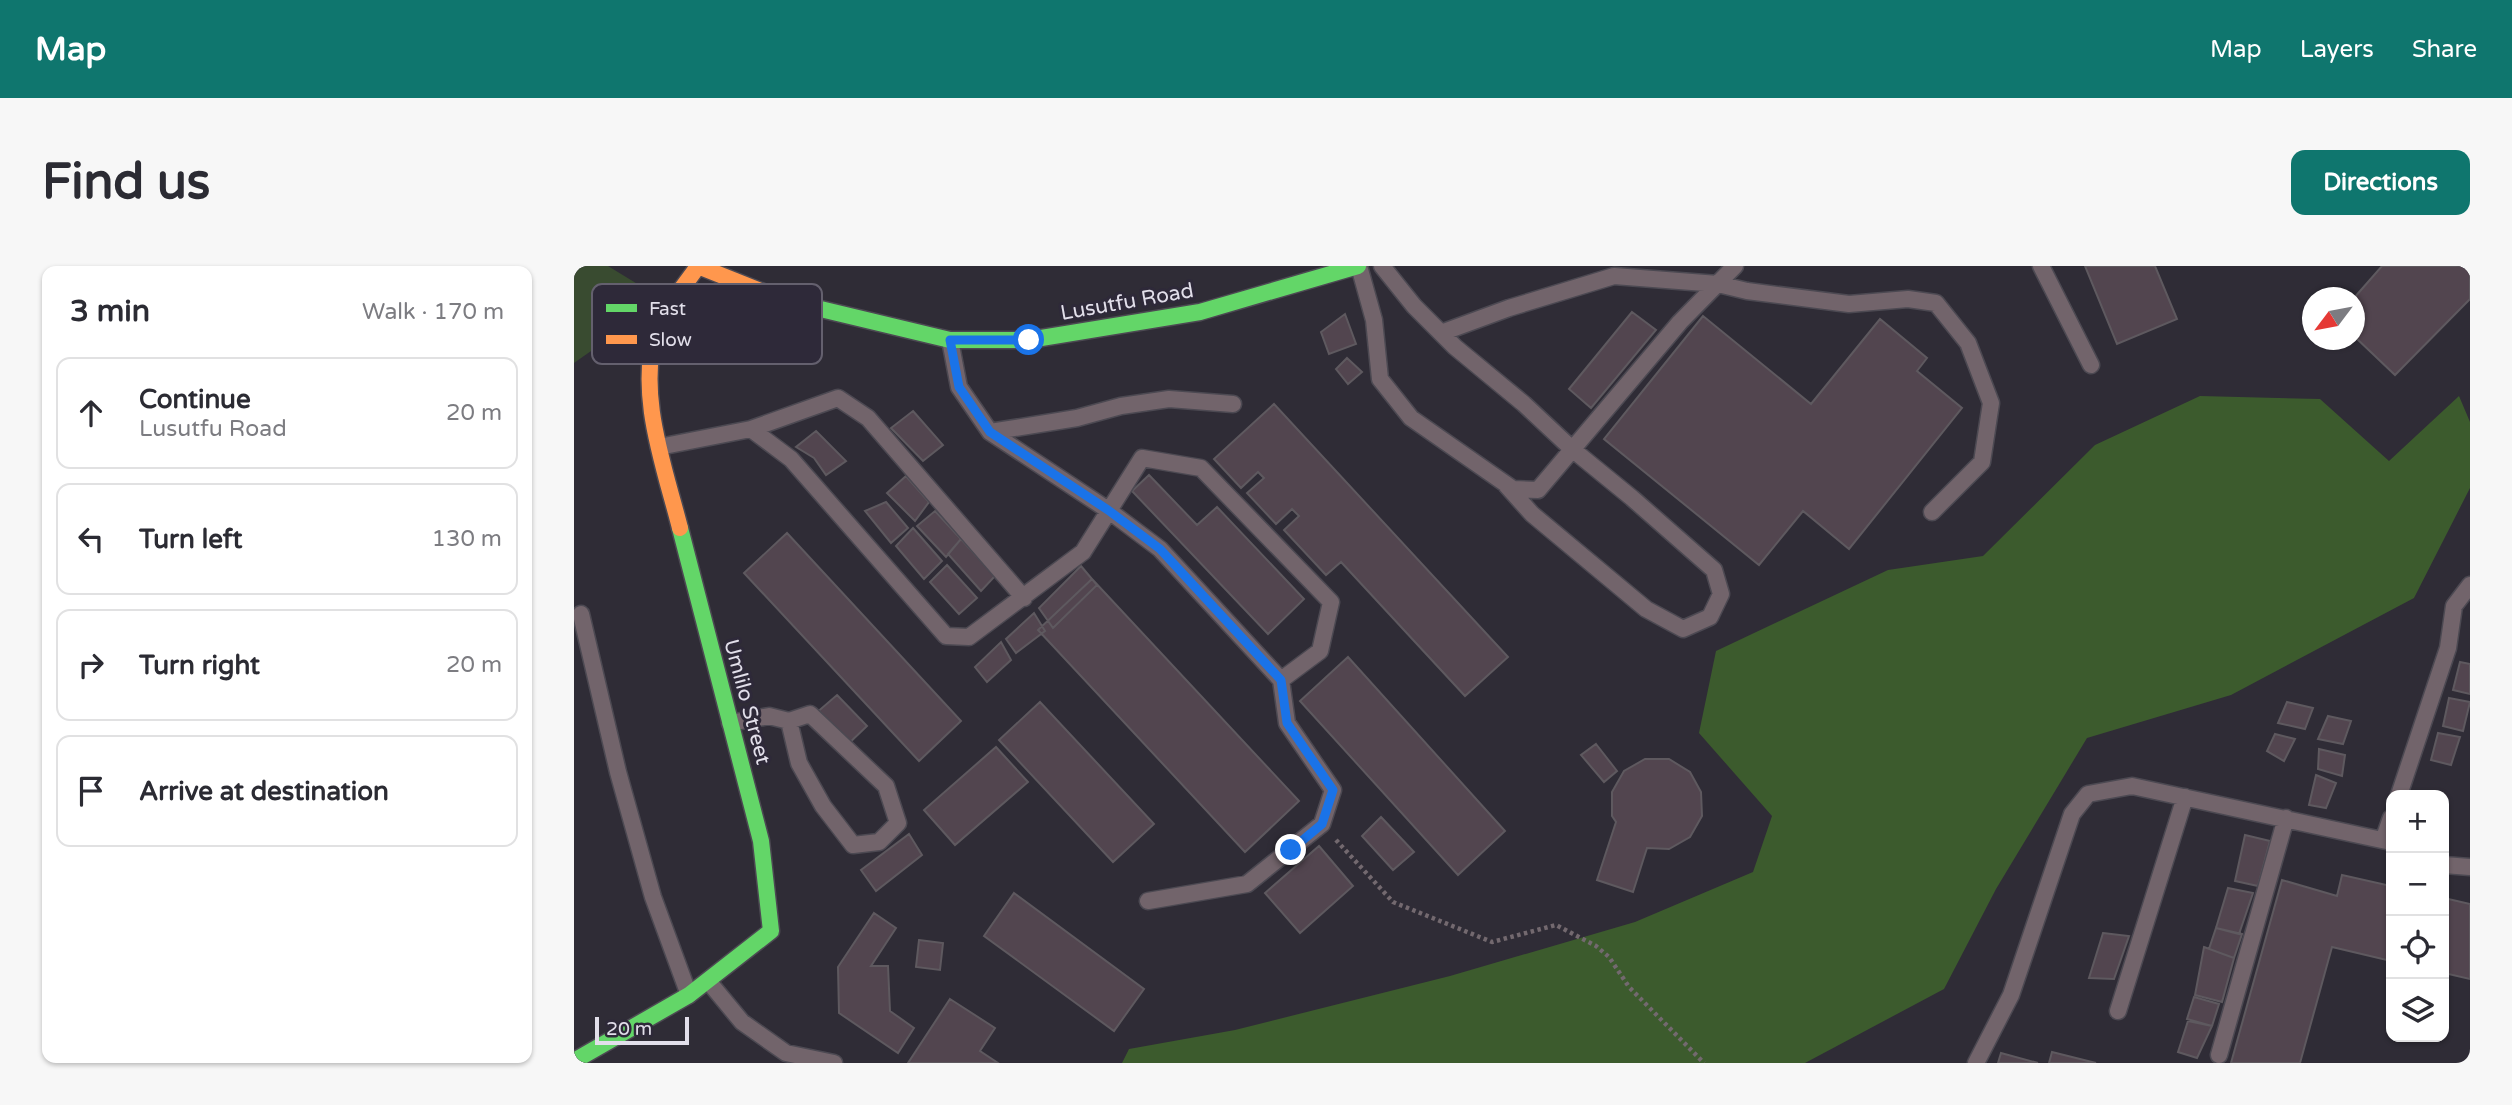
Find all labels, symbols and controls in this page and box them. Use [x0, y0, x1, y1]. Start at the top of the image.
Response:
text: Map [35, 30, 106, 69]
text: Map [2210, 35, 2262, 64]
text: Layers [2300, 35, 2374, 64]
text: Share [2412, 35, 2477, 64]
button: Directions [2291, 150, 2470, 215]
text: Find us [42, 153, 210, 212]
street label: Lusutfu Road [1058, 278, 1196, 326]
legend [592, 284, 822, 364]
north arrow [2302, 287, 2365, 350]
text: 3 min [70, 293, 150, 330]
text: Walk · 170 m [362, 298, 504, 326]
text: Fast [649, 298, 686, 320]
route start [1013, 324, 1044, 355]
text: Slow [649, 329, 692, 351]
text: Continue [139, 384, 251, 415]
icon: ahead [72, 394, 110, 432]
text: 20 m [446, 399, 502, 427]
text: Lusutfu Road [139, 415, 287, 443]
icon: left [72, 520, 110, 558]
text: Turn left [139, 524, 242, 555]
text: 130 m [432, 525, 502, 553]
street label: Umlilo Street [718, 637, 776, 767]
icon: right [72, 646, 110, 684]
text: Turn right [139, 650, 260, 681]
text: 20 m [446, 651, 502, 679]
icon: arrive [72, 772, 110, 810]
text: Arrive at destination [139, 776, 389, 807]
map controls [2386, 790, 2449, 1042]
button: + [2386, 790, 2449, 853]
route end [1275, 834, 1306, 865]
button: − [2386, 853, 2449, 916]
button: locate [2386, 916, 2449, 979]
button: layers [2386, 979, 2449, 1042]
scale bar [595, 1014, 690, 1046]
text: 20 m [606, 1018, 652, 1040]

